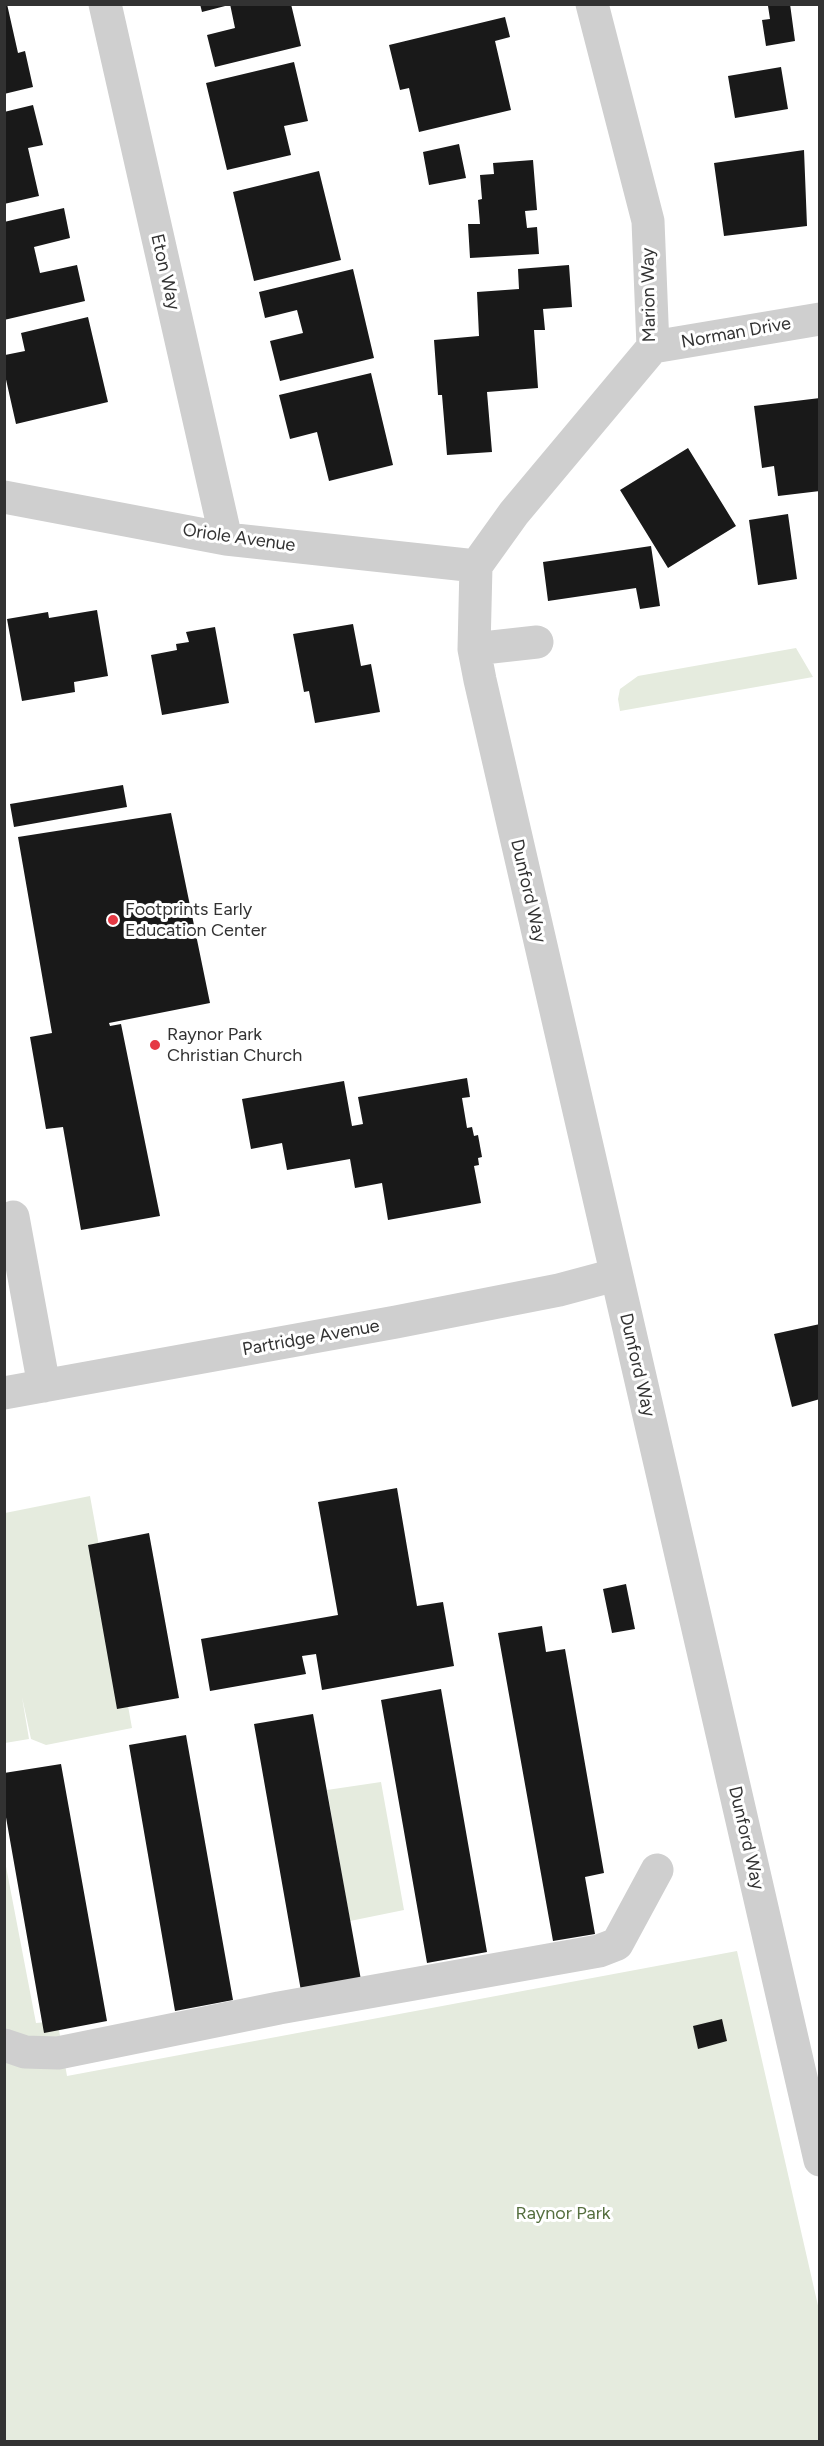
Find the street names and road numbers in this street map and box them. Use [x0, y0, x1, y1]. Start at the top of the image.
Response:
street label: Eton Way [146, 232, 184, 312]
street label: Marion Way [637, 247, 661, 343]
street label: Norman Drive [679, 313, 793, 353]
street label: Oriole Avenue [181, 519, 297, 557]
street label: Dunford Way [506, 837, 550, 945]
street label: Dunford Way [615, 1311, 659, 1419]
street label: Partridge Avenue [241, 1315, 381, 1361]
street label: Dunford Way [724, 1784, 768, 1892]

